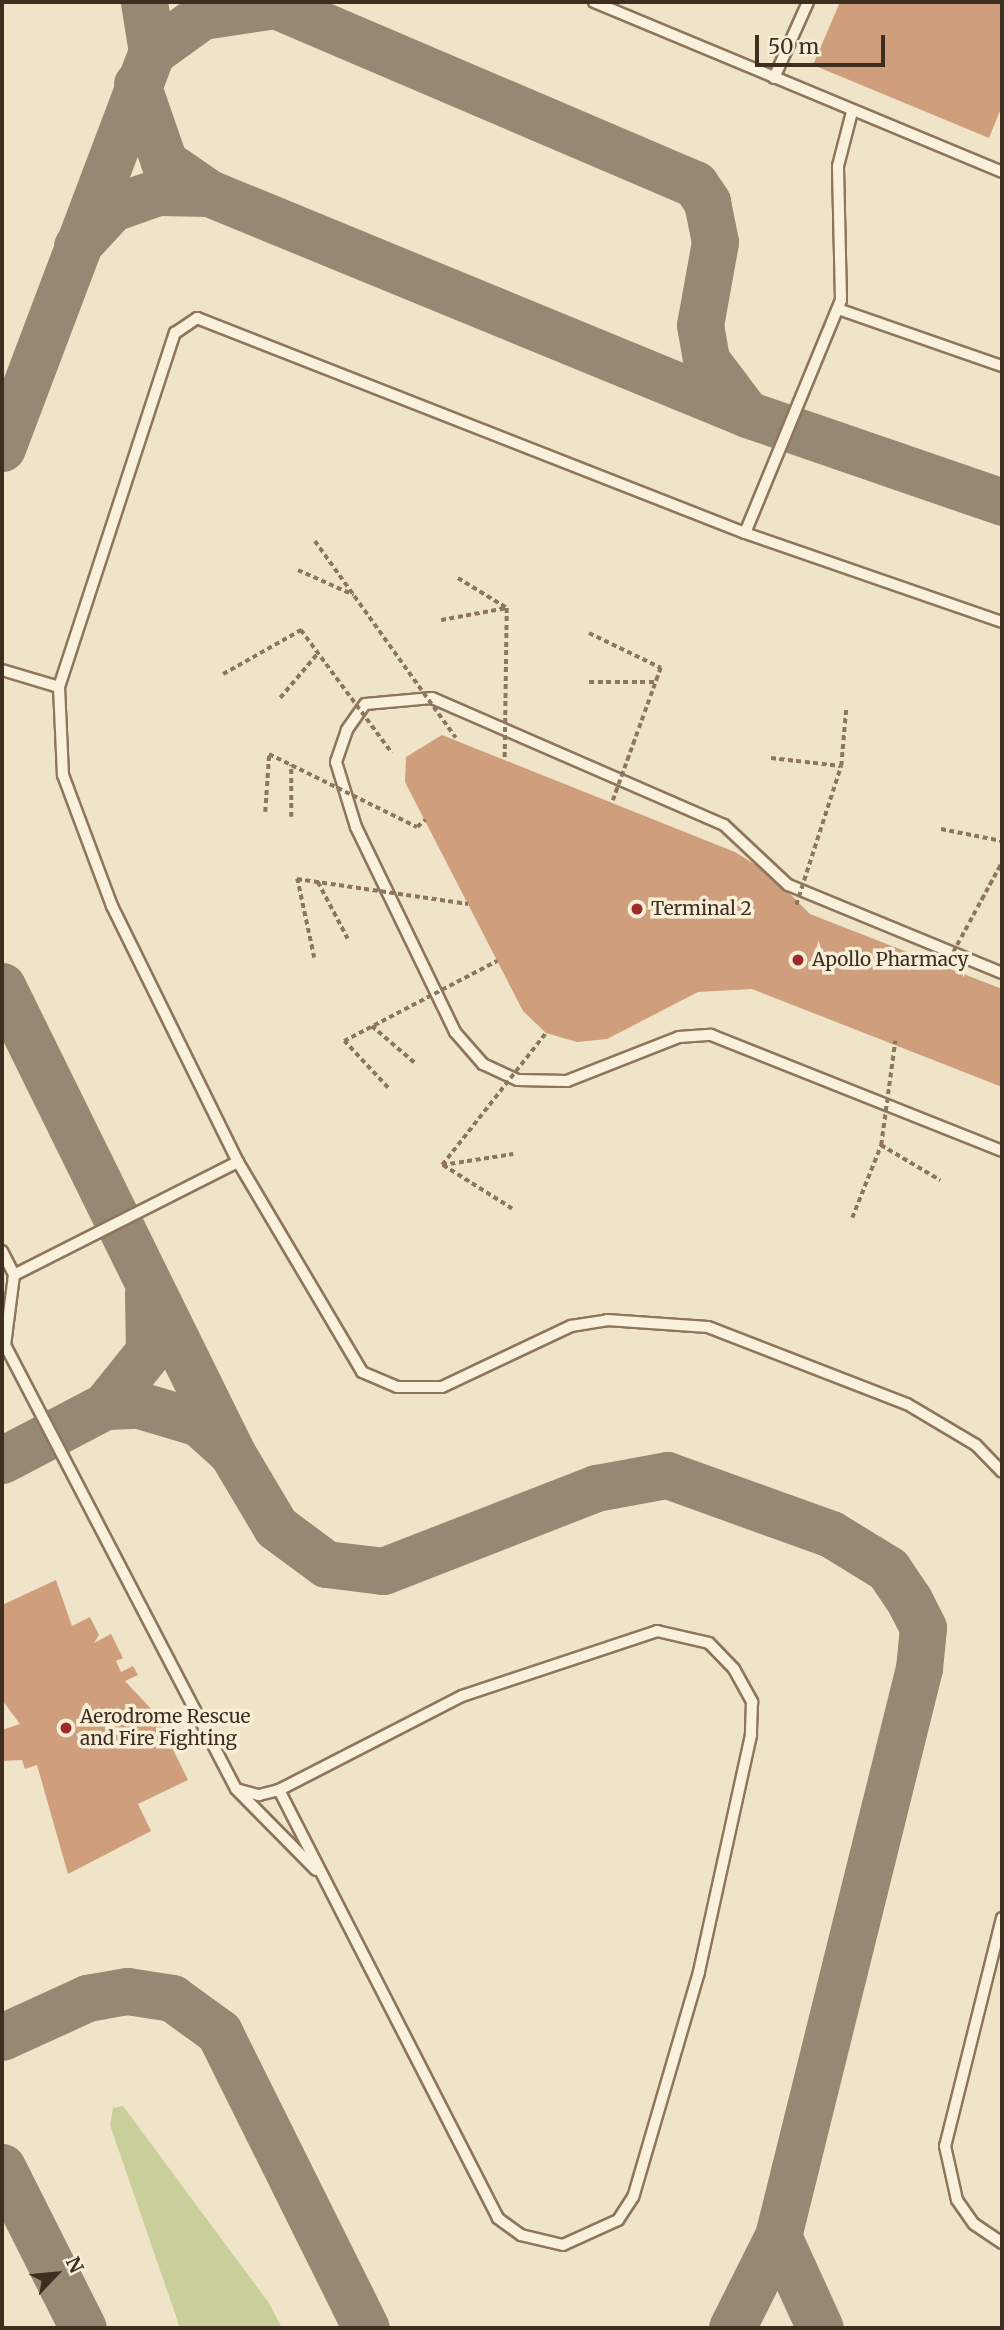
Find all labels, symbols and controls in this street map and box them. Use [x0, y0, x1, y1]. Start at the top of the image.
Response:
scale bar [759, 21, 888, 65]
text: 50 m [768, 33, 819, 60]
place label: Terminal 2 [651, 898, 752, 920]
marker: Terminal 2 [629, 901, 645, 917]
place label: Apollo Pharmacy [812, 949, 969, 971]
marker: Apollo Pharmacy [790, 952, 806, 968]
place label: Aerodrome Rescue and Fire Fighting [80, 1706, 250, 1750]
marker: Aerodrome Rescue and Fire Fighting [58, 1720, 74, 1736]
north arrow [21, 2239, 91, 2309]
text: N [61, 2253, 89, 2277]

